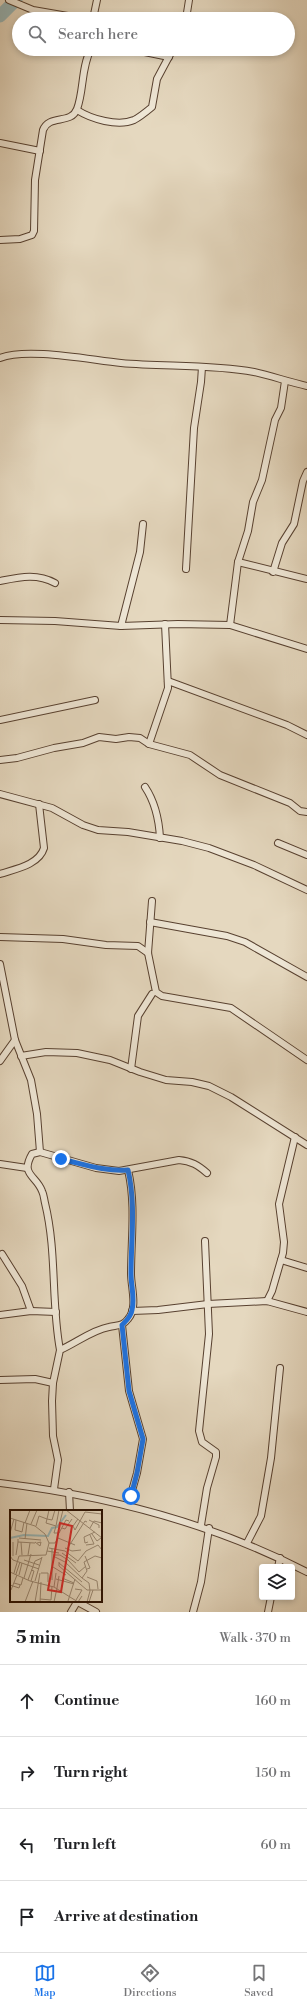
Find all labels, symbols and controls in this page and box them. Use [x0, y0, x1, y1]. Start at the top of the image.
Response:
search box [12, 12, 295, 56]
icon: search [26, 23, 48, 45]
text: Search here [58, 25, 138, 44]
route end [52, 1150, 70, 1168]
route start [122, 1487, 140, 1505]
inset map [10, 1510, 102, 1602]
map controls [259, 1564, 295, 1600]
button: layers [259, 1564, 295, 1600]
text: 5 min [16, 1627, 61, 1649]
text: Walk · 370 m [219, 1630, 291, 1646]
icon: ahead [16, 1690, 38, 1712]
text: Continue [54, 1691, 119, 1710]
text: 160 m [255, 1693, 291, 1709]
icon: right [16, 1762, 38, 1784]
text: Turn right [54, 1763, 128, 1782]
text: 150 m [256, 1765, 291, 1781]
icon: left [16, 1834, 38, 1856]
text: Turn left [54, 1835, 116, 1854]
text: 60 m [260, 1837, 291, 1853]
icon: arrive [16, 1906, 38, 1928]
text: Arrive at destination [54, 1907, 198, 1926]
tab: Map [34, 1962, 56, 2000]
tab: Directions [124, 1962, 177, 2000]
tab: Saved [244, 1962, 273, 2000]

